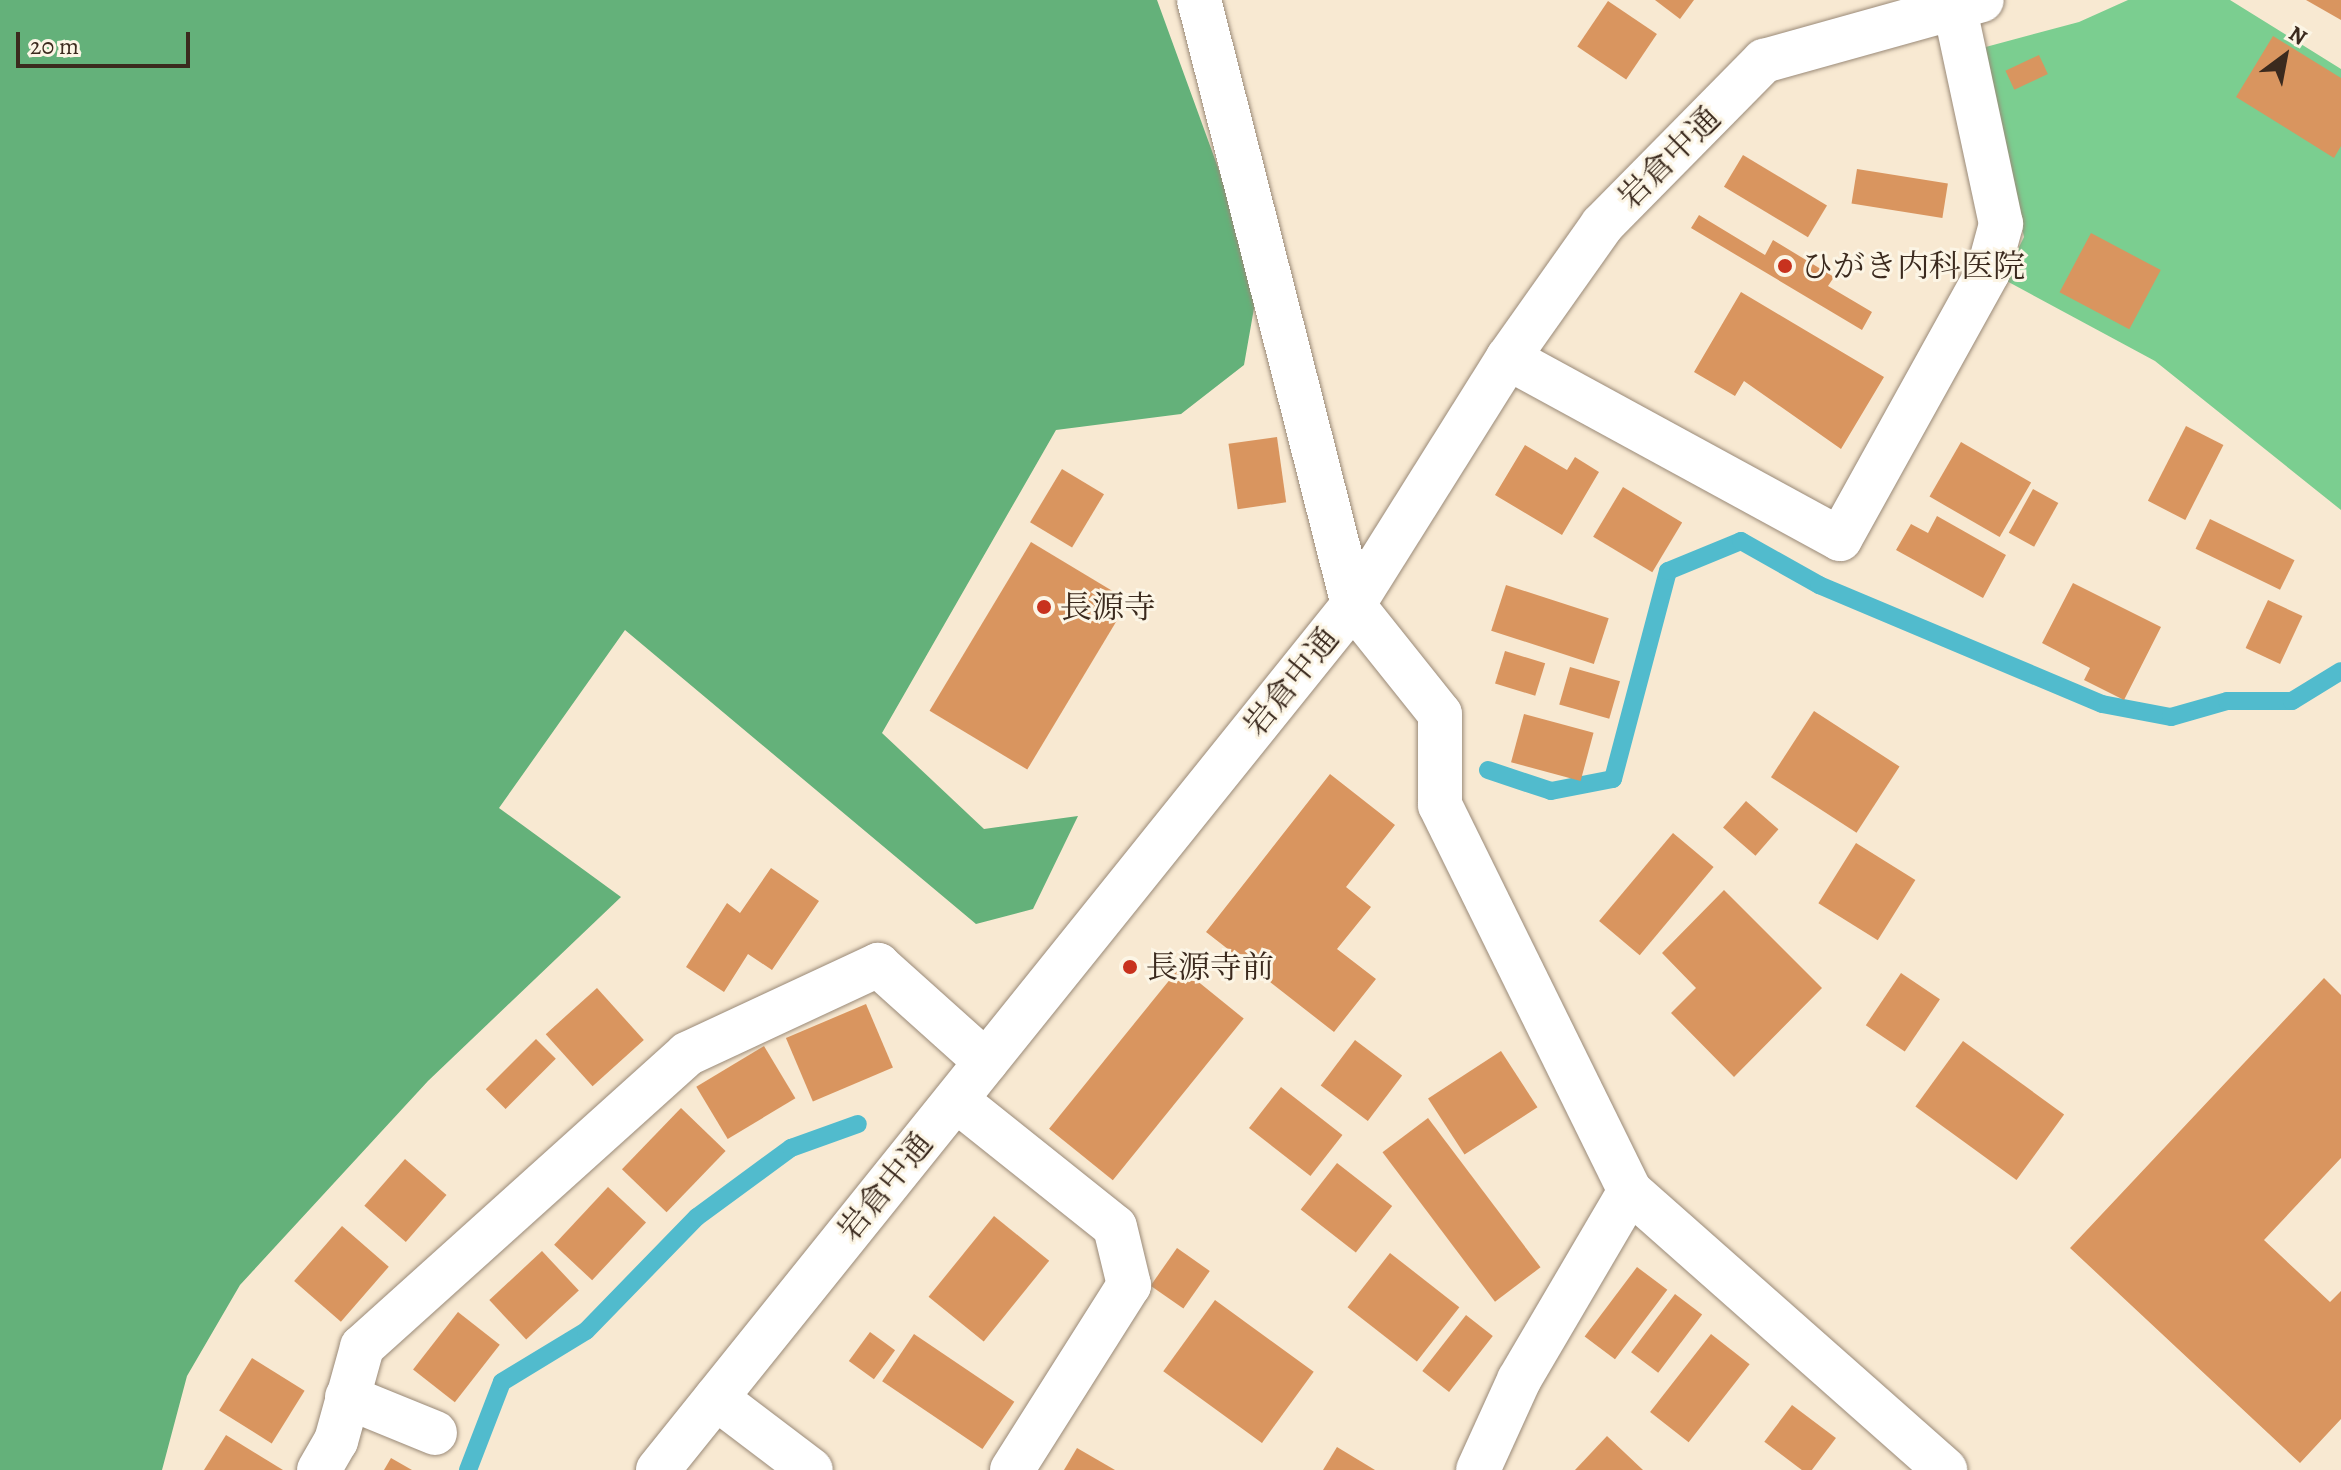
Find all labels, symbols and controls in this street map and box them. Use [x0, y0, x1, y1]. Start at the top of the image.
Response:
scale bar [20, 16, 194, 66]
north arrow [2245, 16, 2325, 96]
text: N [2283, 19, 2312, 53]
text: 20 m [30, 30, 79, 62]
street label: 岩倉中通 [1610, 99, 1728, 217]
place label: ひがき内科医院 [1801, 247, 2025, 285]
marker: ひがき内科医院 [1776, 257, 1794, 275]
place label: 長源寺 [1060, 588, 1156, 626]
marker: 長源寺 [1035, 598, 1053, 616]
street label: 岩倉中通 [1236, 620, 1346, 744]
place label: 長源寺前 [1146, 948, 1274, 986]
marker: 長源寺前 [1121, 958, 1139, 976]
street label: 岩倉中通 [830, 1125, 940, 1249]

